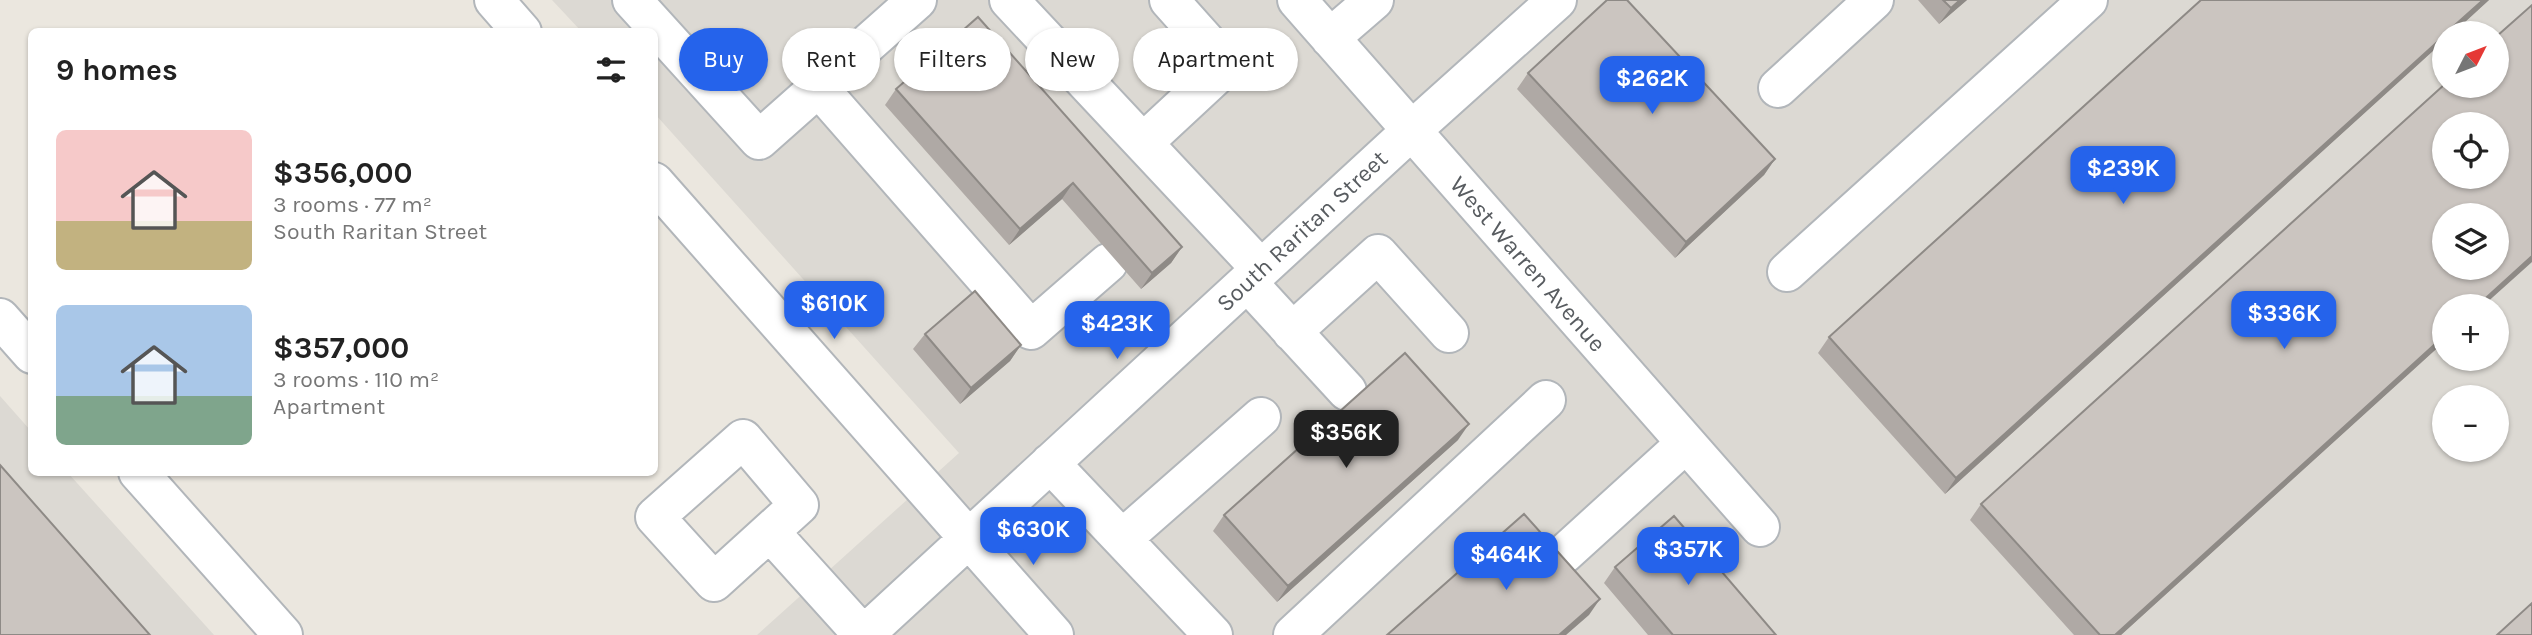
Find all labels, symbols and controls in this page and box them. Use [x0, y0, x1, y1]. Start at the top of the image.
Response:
north arrow [2432, 21, 2510, 98]
map controls [2432, 21, 2509, 462]
chip: Buy [679, 28, 768, 91]
chip: Rent [782, 28, 880, 91]
chip: Filters [894, 28, 1011, 91]
chip: New [1025, 28, 1119, 91]
chip: Apartment [1133, 28, 1298, 91]
icon: filters [592, 51, 630, 89]
text: 9 homes [56, 52, 178, 88]
pin: $262K [1603, 57, 1701, 116]
text: $262K [1616, 65, 1688, 92]
button: locate [2432, 112, 2509, 189]
street label: South Raritan Street [1211, 145, 1393, 317]
pin: $239K [2074, 146, 2172, 206]
text: $356,000 [273, 155, 413, 191]
text: $239K [2086, 155, 2160, 182]
icon: home [112, 158, 196, 242]
street label: West Warren Avenue [1444, 171, 1612, 357]
text: 3 rooms · 77 m² [273, 191, 432, 218]
button: layers [2432, 203, 2509, 280]
text: South Raritan Street [273, 218, 487, 245]
pin: $610K [785, 282, 883, 341]
text: $610K [800, 290, 868, 317]
pin: $336K [2235, 292, 2333, 351]
button: + [2432, 294, 2509, 371]
text: $336K [2247, 300, 2321, 327]
pin: $423K [1068, 302, 1166, 361]
text: $423K [1081, 310, 1153, 337]
text: $357,000 [273, 330, 409, 366]
icon: home [112, 333, 196, 417]
text: 3 rooms · 110 m² [273, 366, 439, 393]
button: − [2432, 385, 2509, 462]
text: Apartment [273, 393, 385, 420]
pin: $356K [1297, 410, 1395, 470]
text: $356K [1310, 419, 1382, 446]
pin: $630K [984, 508, 1082, 567]
text: $630K [996, 516, 1070, 543]
pin: $357K [1639, 528, 1737, 587]
pin: $464K [1457, 532, 1555, 592]
text: $357K [1653, 536, 1723, 563]
text: $464K [1470, 541, 1542, 568]

